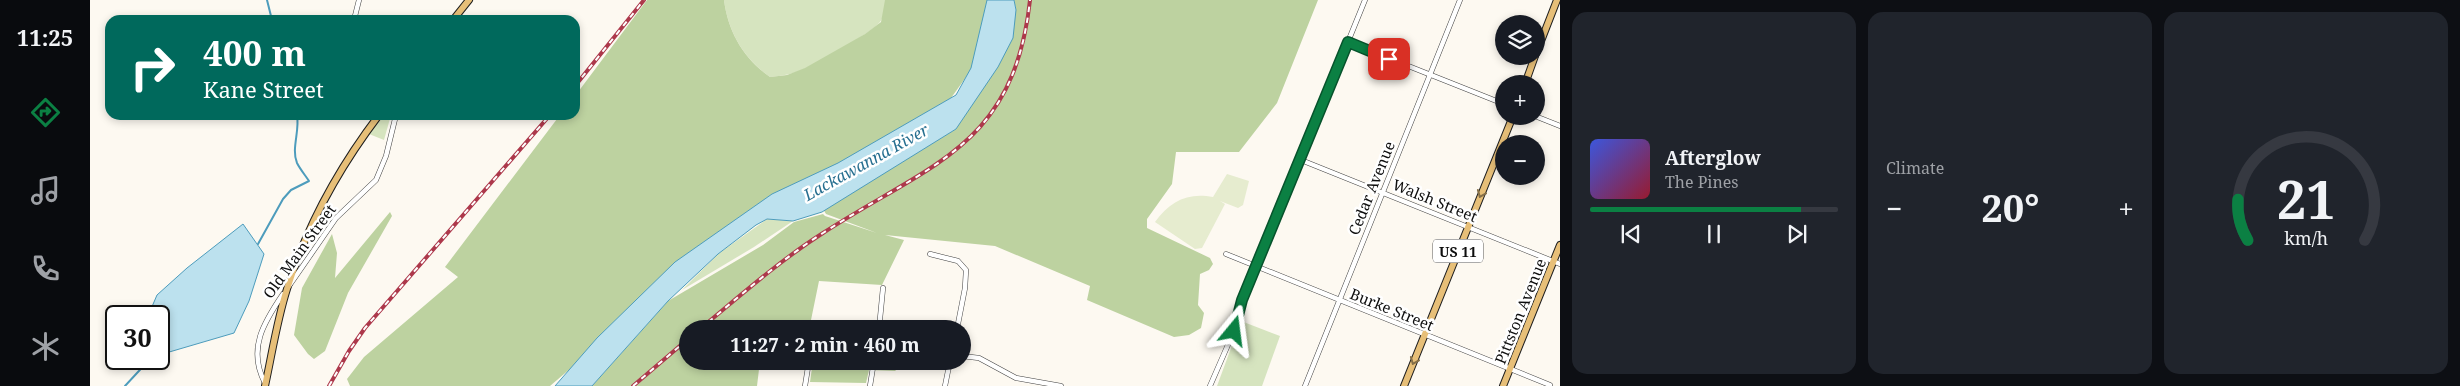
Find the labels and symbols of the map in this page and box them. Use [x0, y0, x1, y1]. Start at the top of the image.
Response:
pin [1368, 38, 1410, 80]
water label: Lackawanna River [799, 118, 933, 206]
street label: Cedar Avenue [1343, 138, 1399, 238]
street label: Walsh Street [1390, 174, 1480, 226]
one-way arrow [1477, 189, 1488, 198]
street label: Old Main Street [258, 200, 340, 302]
road number: US 11 [1433, 240, 1483, 262]
street label: Pittston Avenue [1490, 255, 1550, 367]
street label: Burke Street [1347, 283, 1437, 335]
position arrow [1207, 304, 1259, 356]
speed limit sign: 30 [105, 305, 170, 370]
one-way arrow [1410, 356, 1420, 365]

